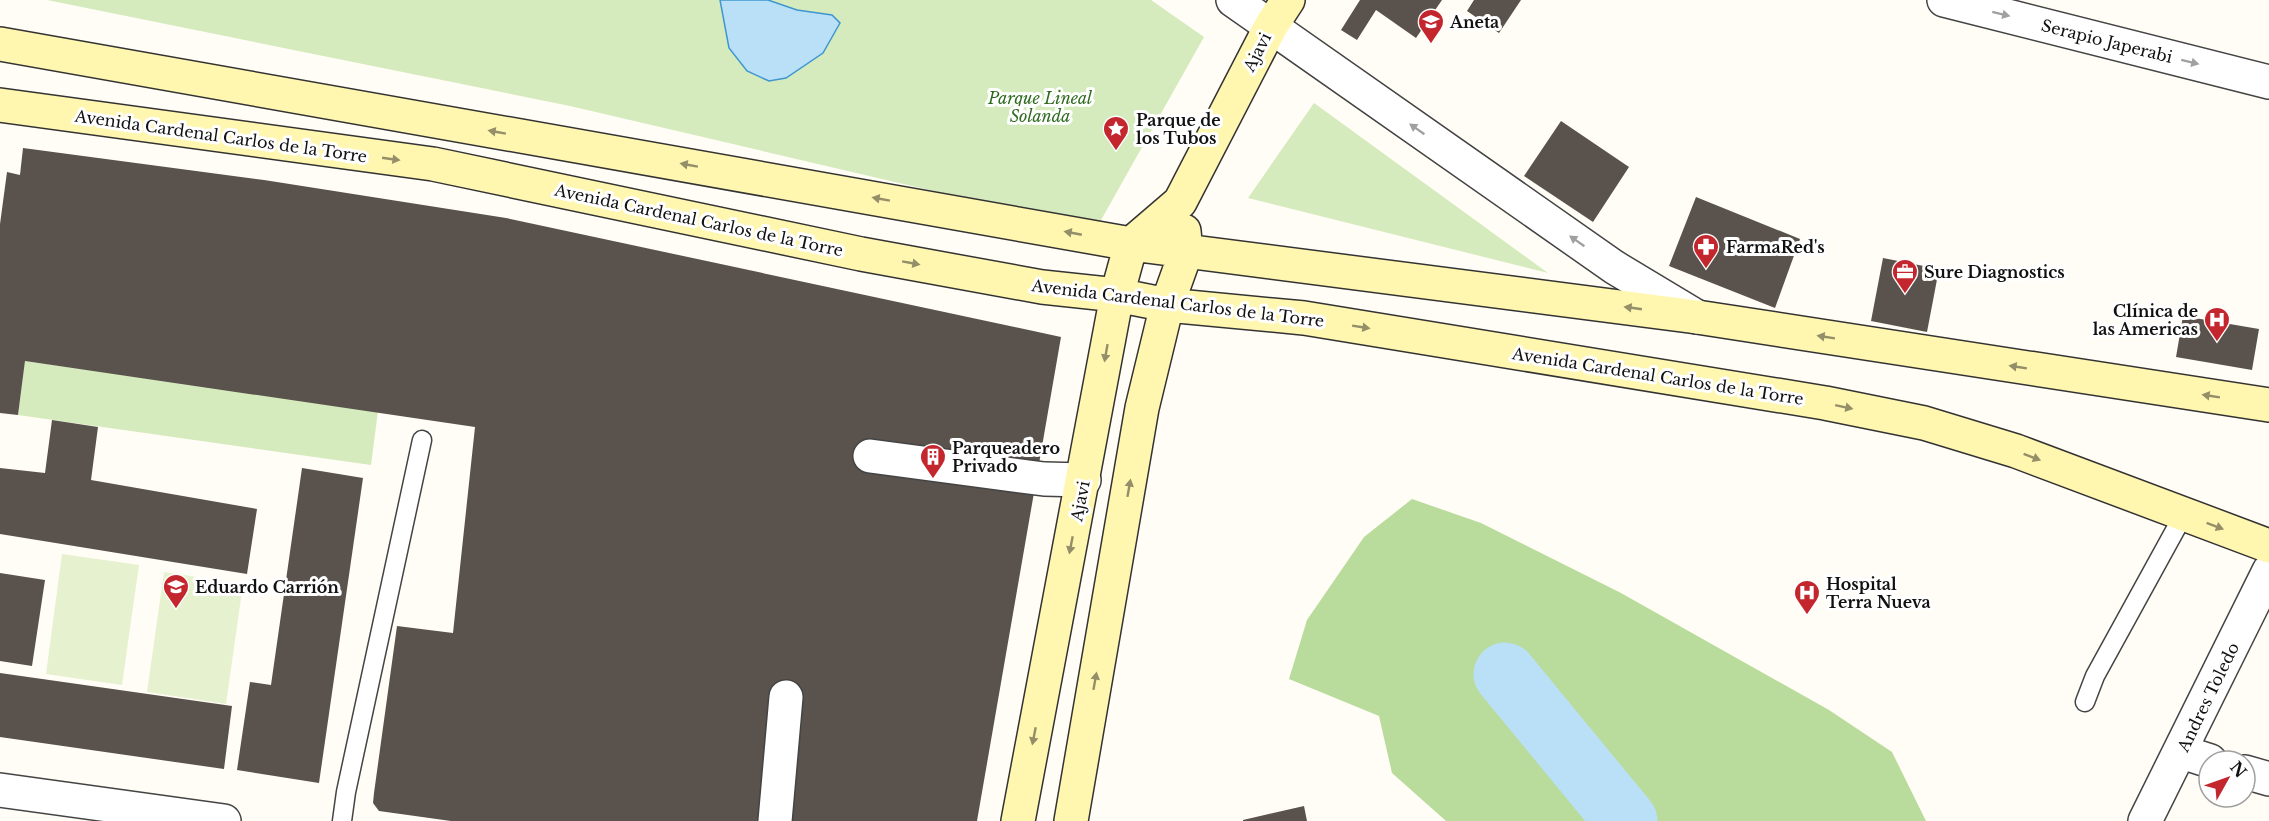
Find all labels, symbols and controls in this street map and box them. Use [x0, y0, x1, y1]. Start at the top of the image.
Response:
school or university icon: Aneta [1416, 7, 1446, 45]
one-way arrow [1992, 10, 2010, 20]
place label: Aneta [1449, 12, 1499, 32]
street label: Serapio Japerabi [2039, 15, 2175, 67]
street label: Ajavi [1238, 29, 1275, 76]
one-way arrow [2181, 58, 2199, 68]
park label: Parque Lineal Solanda [987, 88, 1093, 126]
street label: Avenida Cardenal Carlos de la Torre [73, 105, 368, 166]
place label: Parque de los Tubos [1136, 110, 1221, 148]
place icon: Parque de los Tubos [1101, 114, 1131, 152]
one-way arrow [1410, 123, 1426, 135]
one-way arrow [488, 127, 507, 136]
one-way arrow [381, 154, 400, 163]
one-way arrow [680, 160, 699, 169]
street label: Avenida Cardenal Carlos de la Torre [552, 179, 845, 260]
one-way arrow [872, 194, 891, 203]
one-way arrow [1064, 228, 1083, 237]
pharmacy icon: FarmaRed's [1691, 232, 1721, 270]
one-way arrow [1569, 236, 1585, 247]
place label: FarmaRed's [1726, 237, 1825, 257]
office icon: Sure Diagnostics [1890, 257, 1920, 295]
one-way arrow [902, 259, 921, 268]
place label: Sure Diagnostics [1924, 262, 2065, 282]
street label: Avenida Cardenal Carlos de la Torre [1030, 275, 1325, 331]
place label: Clínica de las Americas [2093, 301, 2198, 339]
one-way arrow [1623, 304, 1642, 313]
hospital icon: Clínica de las Americas [2202, 305, 2232, 343]
one-way arrow [1352, 323, 1371, 332]
one-way arrow [1816, 332, 1835, 341]
one-way arrow [1102, 343, 1111, 362]
street label: Avenida Cardenal Carlos de la Torre [1510, 343, 1805, 409]
one-way arrow [2009, 362, 2028, 371]
one-way arrow [2202, 392, 2221, 401]
one-way arrow [1835, 403, 1854, 412]
place label: Parqueadero Privado [952, 438, 1060, 476]
building icon: Parqueadero Privado [918, 442, 948, 480]
one-way arrow [2023, 452, 2041, 462]
street label: Ajavi [1066, 478, 1094, 524]
one-way arrow [1124, 479, 1133, 498]
one-way arrow [2206, 521, 2224, 531]
one-way arrow [1066, 535, 1075, 554]
school or university icon: Eduardo Carrión [161, 572, 191, 610]
place label: Hospital Terra Nueva [1826, 574, 1931, 612]
place label: Eduardo Carrión [195, 577, 339, 597]
hospital icon: Hospital Terra Nueva [1792, 578, 1822, 616]
street label: Andres Toledo [2172, 639, 2243, 756]
one-way arrow [1091, 671, 1100, 690]
one-way arrow [1029, 727, 1038, 746]
north arrow [2197, 749, 2257, 809]
text: N [2226, 757, 2251, 782]

